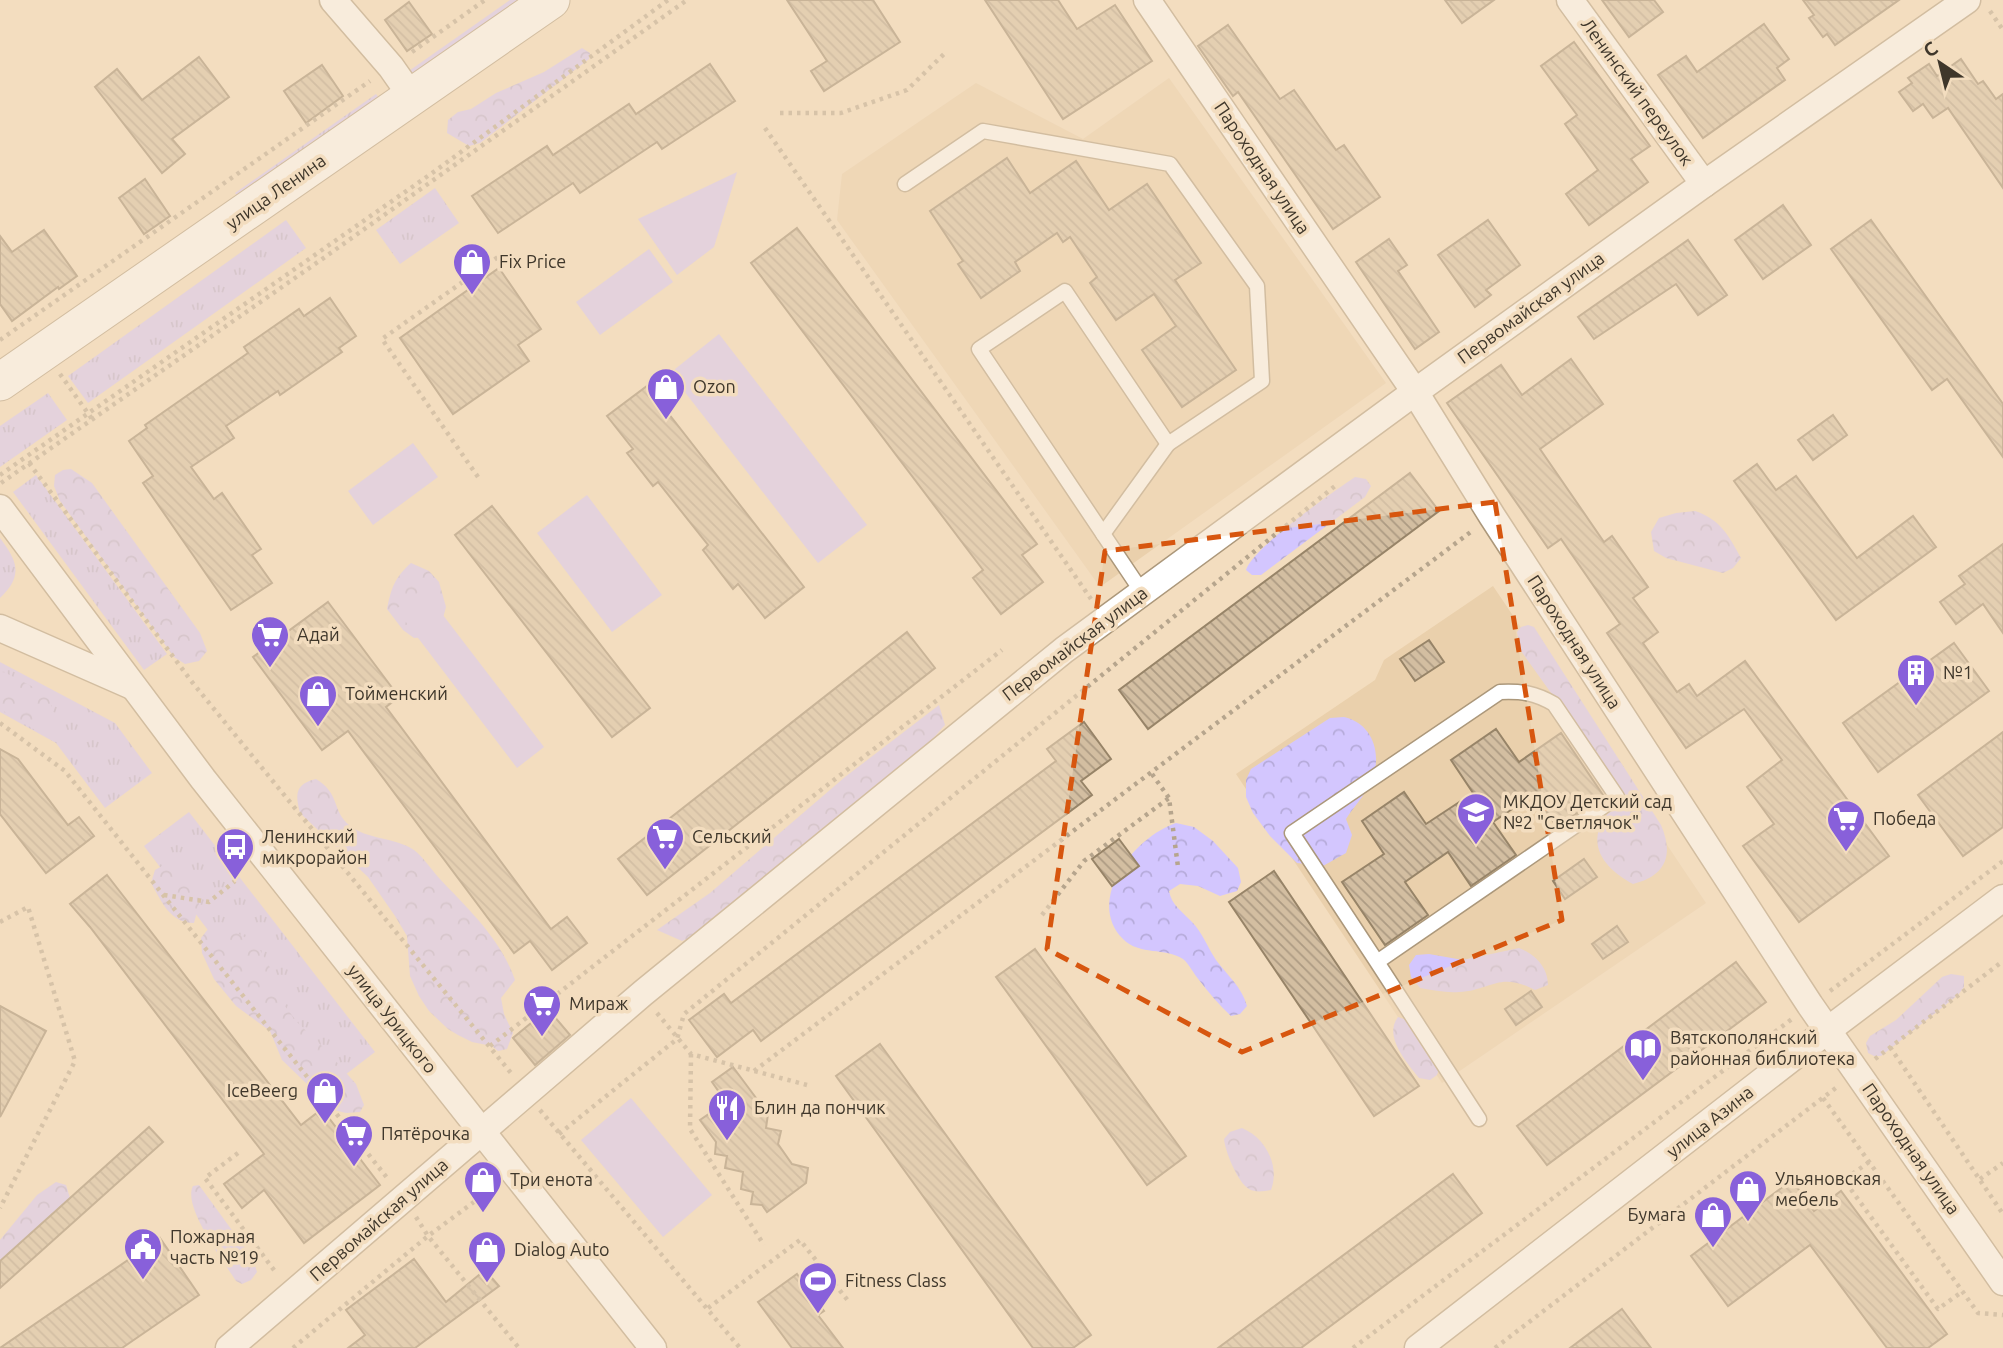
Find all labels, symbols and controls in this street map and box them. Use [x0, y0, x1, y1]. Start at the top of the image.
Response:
street label: Ленинский переулок [1578, 14, 1698, 169]
north arrow [1905, 28, 1975, 98]
text: С [1919, 37, 1942, 62]
street label: Пароходная улица [1211, 97, 1315, 237]
street label: улица Ленина [222, 150, 329, 233]
shop icon: Fix Price [451, 241, 493, 296]
street label: Первомайская улица [1453, 247, 1608, 367]
place label: Fix Price [499, 251, 566, 271]
shop icon: Ozon [645, 366, 687, 421]
place label: Ozon [693, 376, 736, 396]
street label: Пароходная улица [1524, 571, 1626, 712]
street label: Первомайская улица [998, 582, 1151, 704]
supermarket icon: Адай [249, 614, 291, 669]
place label: Адай [297, 624, 340, 644]
building icon: №1 [1895, 652, 1937, 707]
place label: №1 [1943, 662, 1973, 682]
shop icon: Тойменский [297, 673, 339, 728]
place label: Тойменский [345, 683, 448, 703]
school or university icon: МКДОУ Детский сад №2 "Светлячок" [1455, 791, 1497, 846]
place label: МКДОУ Детский сад №2 "Светлячок" [1503, 791, 1673, 832]
supermarket icon: Победа [1825, 798, 1867, 853]
place label: Победа [1873, 808, 1936, 828]
supermarket icon: Сельский [644, 816, 686, 871]
bus stop icon: Ленинский микрорайон [214, 826, 256, 881]
place label: Ленинский микрорайон [262, 826, 368, 867]
place label: Сельский [692, 826, 772, 846]
street label: улица Урицкого [344, 960, 441, 1077]
supermarket icon: Мираж [521, 983, 563, 1038]
place label: Мираж [569, 993, 629, 1013]
library icon: Вятскополянский районная библиотека [1622, 1027, 1664, 1082]
place label: Вятскополянский районная библиотека [1670, 1027, 1855, 1068]
shop icon: IceBeerg [304, 1070, 346, 1125]
street label: Пароходная улица [1859, 1079, 1965, 1218]
place label: IceBeerg [227, 1080, 298, 1100]
street label: улица Азина [1662, 1081, 1757, 1161]
restaurant icon: Блин да пончик [706, 1087, 748, 1142]
place label: Блин да пончик [754, 1097, 886, 1117]
supermarket icon: Пятёрочка [333, 1113, 375, 1168]
place label: Пятёрочка [381, 1123, 470, 1143]
street label: Первомайская улица [305, 1154, 451, 1285]
shop icon: Три енота [462, 1159, 504, 1214]
shop icon: Ульяновская мебель [1727, 1168, 1769, 1223]
place label: Ульяновская мебель [1775, 1168, 1881, 1209]
place label: Три енота [510, 1169, 593, 1189]
shop icon: Бумага [1692, 1194, 1734, 1249]
place label: Бумага [1627, 1204, 1686, 1224]
public building icon: Пожарная часть №19 [122, 1226, 164, 1281]
place label: Пожарная часть №19 [170, 1226, 259, 1267]
shop icon: Dialog Auto [466, 1229, 508, 1284]
place label: Dialog Auto [514, 1239, 610, 1259]
sports icon: Fitness Class [797, 1260, 839, 1315]
place label: Fitness Class [845, 1270, 947, 1290]

